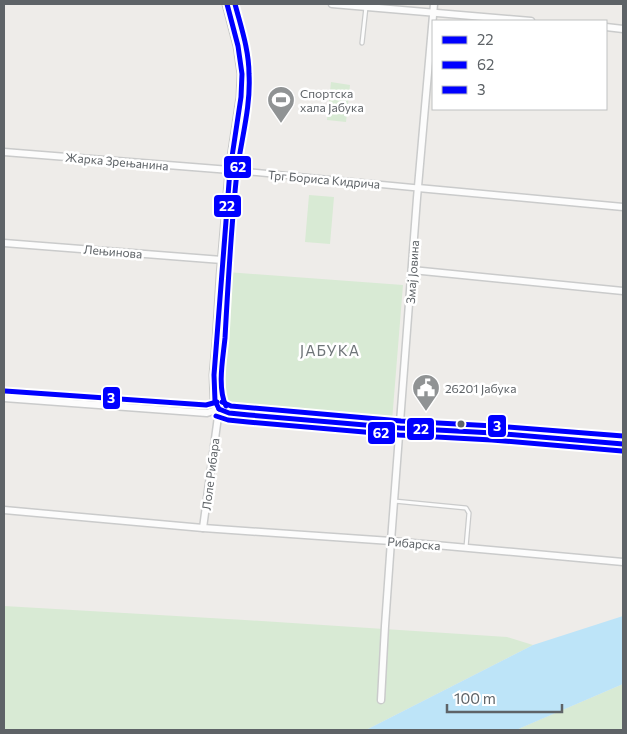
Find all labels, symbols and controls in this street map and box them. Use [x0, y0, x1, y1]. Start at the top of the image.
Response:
legend [432, 20, 607, 110]
text: 22 [477, 30, 494, 48]
text: 62 [477, 55, 494, 73]
text: 3 [477, 80, 486, 98]
sports icon: Спортска хала Јабука [266, 85, 296, 124]
place label: Спортска хала Јабука [300, 86, 364, 115]
street label: Жарка Зрењанина [65, 150, 169, 172]
line badge: 62 [223, 155, 252, 179]
text: 62 [230, 158, 246, 175]
street label: Трг Бориса Кидрича [267, 167, 381, 191]
line badge: 22 [213, 194, 242, 218]
text: 22 [219, 197, 235, 214]
street label: Змај Јовина [403, 240, 422, 304]
street label: Лењинова [83, 241, 143, 261]
district label: ЈАБУКА [300, 341, 360, 359]
public building icon: 26201 Јабука [411, 373, 441, 412]
place label: 26201 Јабука [445, 381, 516, 396]
line badge: 3 [102, 386, 121, 410]
text: 3 [107, 389, 115, 406]
line badge: 3 [487, 414, 507, 438]
line badge: 22 [406, 417, 435, 441]
text: 3 [493, 417, 501, 434]
unlabelled marker [456, 419, 466, 429]
text: 22 [413, 420, 429, 437]
line badge: 62 [367, 421, 396, 445]
text: 62 [373, 424, 389, 441]
street label: Лоле Рибара [199, 437, 221, 511]
street label: Рибарска [387, 534, 441, 552]
scale bar [447, 682, 562, 714]
text: 100 m [454, 689, 496, 707]

